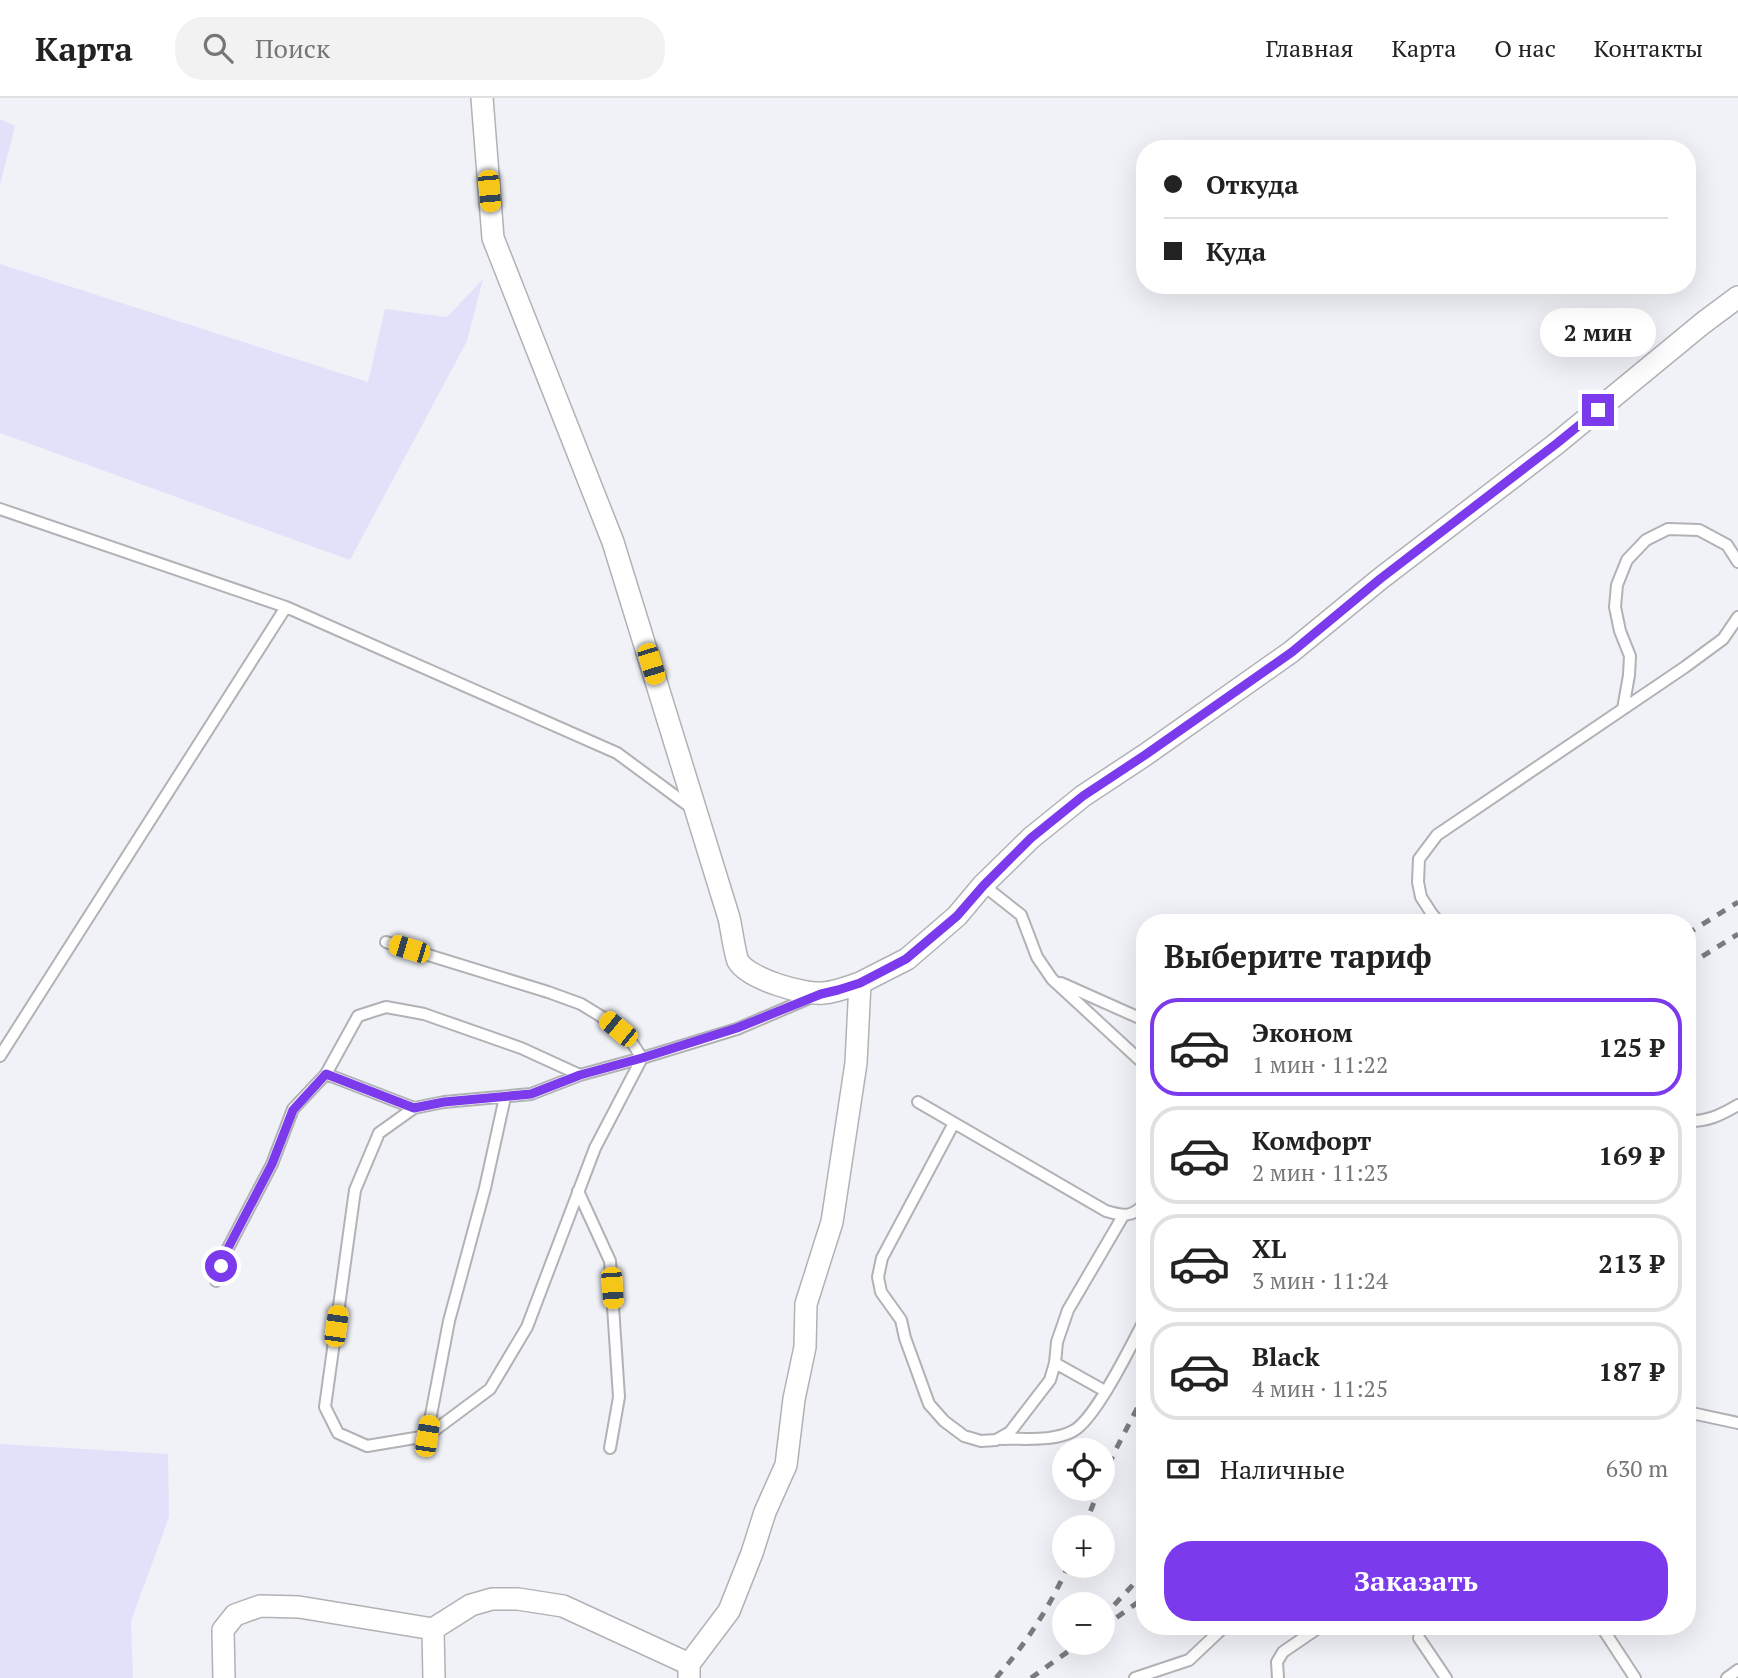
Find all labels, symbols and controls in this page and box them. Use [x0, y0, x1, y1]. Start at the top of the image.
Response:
search box [175, 17, 665, 80]
text: Карта [35, 27, 133, 70]
icon: search [199, 29, 237, 67]
text: Поиск [255, 31, 330, 65]
text: Главная [1265, 32, 1353, 64]
text: Карта [1391, 32, 1456, 64]
text: О нас [1494, 32, 1556, 64]
text: Контакты [1594, 32, 1703, 64]
text: Откуда [1206, 167, 1299, 201]
car [477, 169, 502, 213]
text: Куда [1206, 234, 1266, 268]
callout: 2 мин [1540, 308, 1656, 358]
text: 2 мин [1564, 317, 1632, 348]
route end [1582, 394, 1614, 426]
car [635, 641, 668, 687]
car [386, 933, 433, 965]
text: Выберите тариф [1164, 935, 1432, 977]
car [596, 1008, 641, 1050]
text: Эконом [1252, 1015, 1353, 1049]
icon: car [1168, 1016, 1231, 1079]
text: 125 ₽ [1598, 1030, 1664, 1064]
text: 1 мин · 11:22 [1252, 1049, 1388, 1080]
text: Комфорт [1252, 1123, 1371, 1157]
icon: car [1168, 1124, 1231, 1187]
text: 169 ₽ [1598, 1138, 1664, 1172]
text: 2 мин · 11:23 [1252, 1157, 1388, 1188]
text: XL [1252, 1231, 1286, 1265]
icon: car [1168, 1232, 1231, 1295]
text: 213 ₽ [1598, 1246, 1664, 1280]
route start [205, 1250, 237, 1282]
text: 3 мин · 11:24 [1252, 1265, 1388, 1296]
car [601, 1266, 624, 1310]
car [323, 1304, 350, 1348]
text: Black [1252, 1339, 1320, 1373]
icon: car [1168, 1340, 1231, 1403]
text: 187 ₽ [1598, 1354, 1664, 1388]
text: 4 мин · 11:25 [1252, 1373, 1388, 1404]
car [414, 1414, 441, 1458]
map controls [1052, 1438, 1115, 1655]
button: locate [1052, 1438, 1115, 1501]
icon: cash [1164, 1450, 1202, 1488]
text: Наличные [1220, 1452, 1345, 1486]
text: 630 m [1606, 1453, 1668, 1484]
button: + [1052, 1515, 1115, 1578]
button: Заказать [1164, 1541, 1668, 1621]
button: − [1052, 1592, 1115, 1655]

